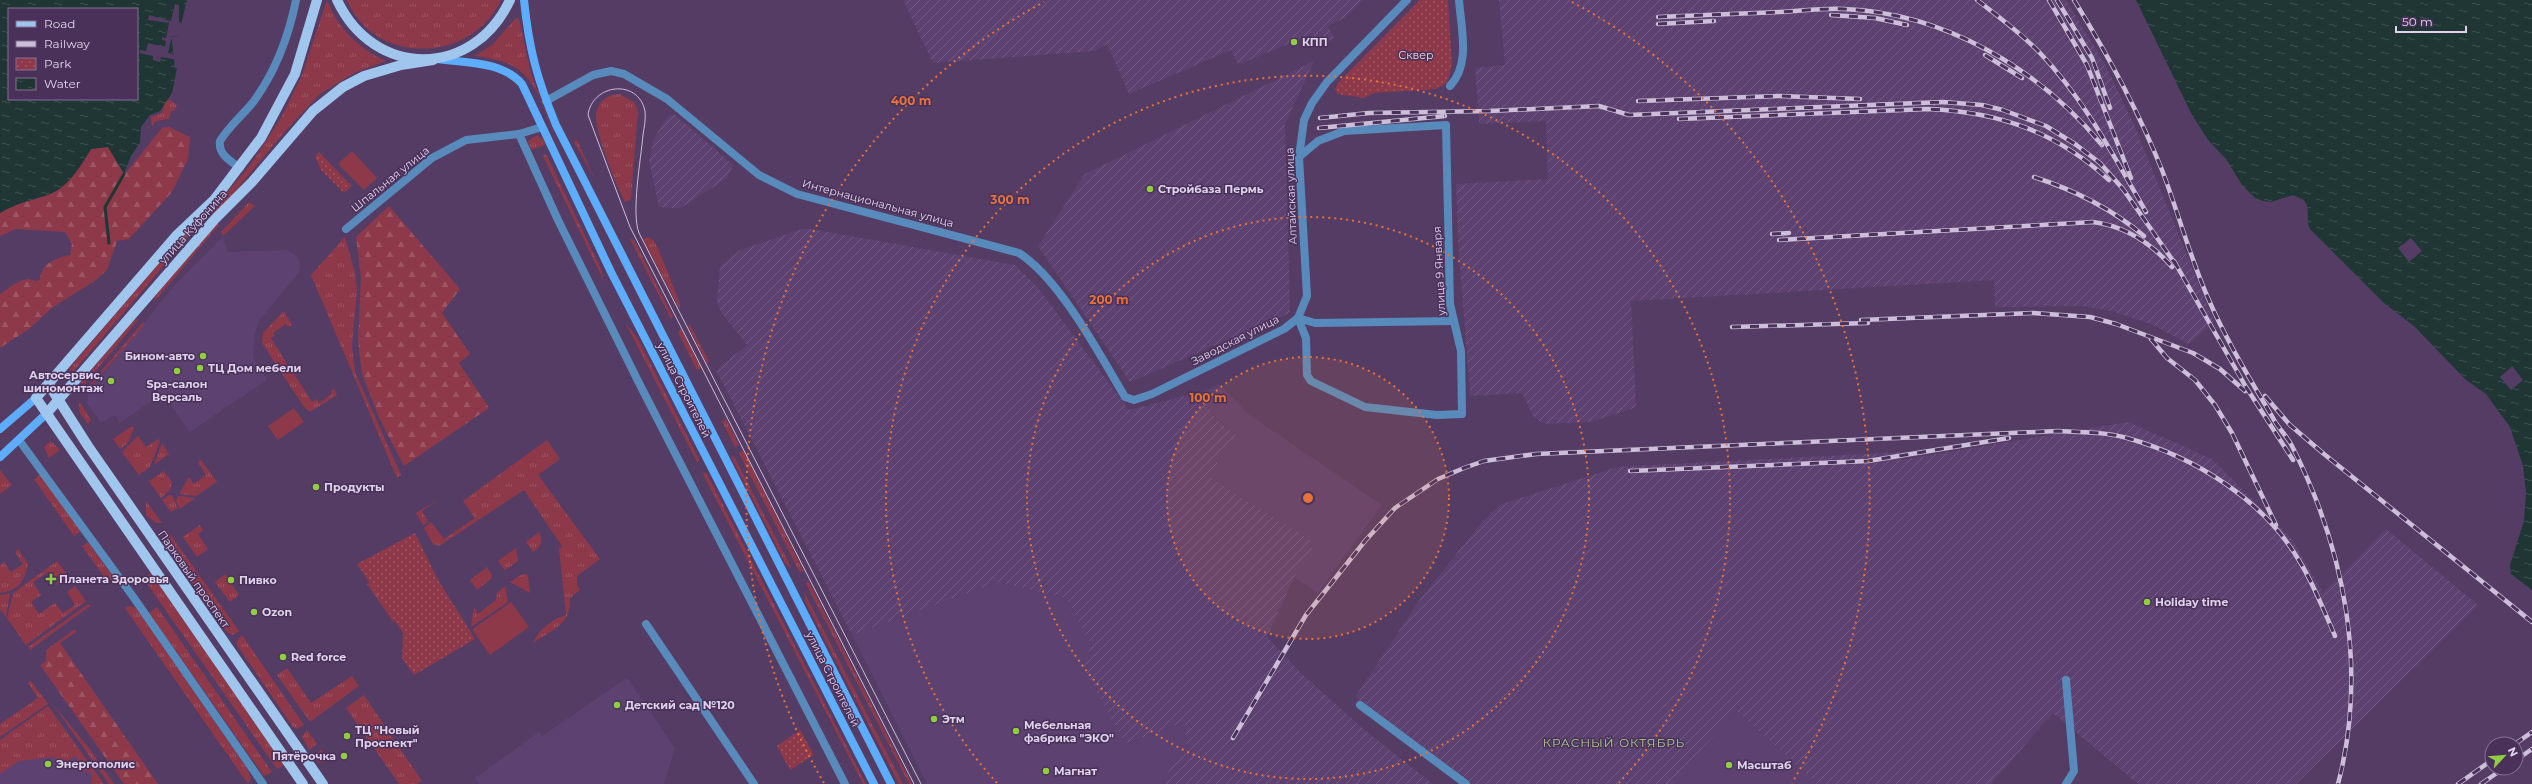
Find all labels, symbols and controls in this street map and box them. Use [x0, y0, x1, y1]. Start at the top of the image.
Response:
legend [8, 8, 138, 100]
scale bar [2396, 8, 2466, 34]
text: 50 m [2402, 14, 2433, 29]
text: Road [44, 16, 75, 31]
place label: КПП [1302, 35, 1328, 49]
text: Railway [44, 36, 90, 51]
marker: КПП [1289, 37, 1299, 47]
park label: Сквер [1398, 48, 1434, 62]
text: Park [44, 56, 72, 71]
text: Water [44, 76, 81, 91]
text: 400 m [891, 93, 931, 108]
street label: Шпальная улица [348, 143, 432, 215]
street label: Алтайская улица [1282, 147, 1300, 245]
street label: Интернациональная улица [801, 176, 955, 230]
place label: Стройбаза Пермь [1158, 182, 1264, 196]
marker: Стройбаза Пермь [1145, 184, 1155, 194]
street label: улица Куфонина [155, 187, 230, 268]
text: 300 m [989, 192, 1030, 207]
street label: улица 9 Января [1430, 226, 1448, 317]
text: 200 m [1089, 292, 1129, 307]
street label: Заводская улица [1189, 312, 1281, 368]
street label: улица Строителей [653, 339, 714, 440]
place label: Бином-авто [125, 349, 195, 363]
marker: Бином-авто [198, 351, 208, 361]
place label: ТЦ Дом мебели [208, 361, 301, 375]
marker: ТЦ Дом мебели [195, 363, 205, 373]
marker: Spa-салон Версаль [172, 366, 182, 376]
place label: Автосервис, шиномонтаж [23, 368, 103, 395]
marker: Автосервис, шиномонтаж [106, 376, 116, 386]
place label: Spa-салон Версаль [147, 377, 207, 404]
text: 100 m [1190, 390, 1226, 405]
place label: Продукты [324, 480, 384, 494]
marker: Продукты [311, 482, 321, 492]
centre of rings [1301, 491, 1315, 505]
street label: Парковый проспект [155, 528, 233, 631]
place label: Планета Здоровья [59, 572, 169, 586]
place label: Пивко [239, 573, 277, 587]
marker: Планета Здоровья [46, 574, 56, 584]
marker: Пивко [226, 575, 236, 585]
place label: Holiday time [2155, 595, 2228, 609]
marker: Holiday time [2142, 597, 2152, 607]
place label: Ozon [262, 605, 292, 619]
marker: Ozon [249, 607, 259, 617]
street label: улица Строителей [802, 628, 863, 729]
place label: Red force [291, 650, 346, 664]
marker: Red force [278, 652, 288, 662]
place label: Детский сад №120 [625, 698, 735, 712]
marker: Детский сад №120 [612, 700, 622, 710]
place label: Этм [942, 712, 965, 726]
marker: Этм [929, 714, 939, 724]
place label: Мебельная фабрика "ЭКО" [1024, 718, 1114, 745]
place label: ТЦ "Новый Проспект" [355, 723, 419, 750]
marker: Мебельная фабрика "ЭКО" [1011, 726, 1021, 736]
marker: ТЦ "Новый Проспект" [342, 731, 352, 741]
district label: КРАСНЫЙ ОКТЯБРЬ [1543, 735, 1685, 750]
north arrow [2484, 736, 2524, 776]
text: N [2505, 745, 2521, 759]
place label: Пятёрочка [272, 749, 336, 763]
marker: Пятёрочка [339, 751, 349, 761]
place label: Энергополис [56, 757, 136, 771]
place label: Масштаб [1737, 758, 1792, 772]
marker: Энергополис [43, 759, 53, 769]
marker: Масштаб [1724, 760, 1734, 770]
place label: Магнат [1054, 764, 1097, 778]
marker: Магнат [1041, 766, 1051, 776]

